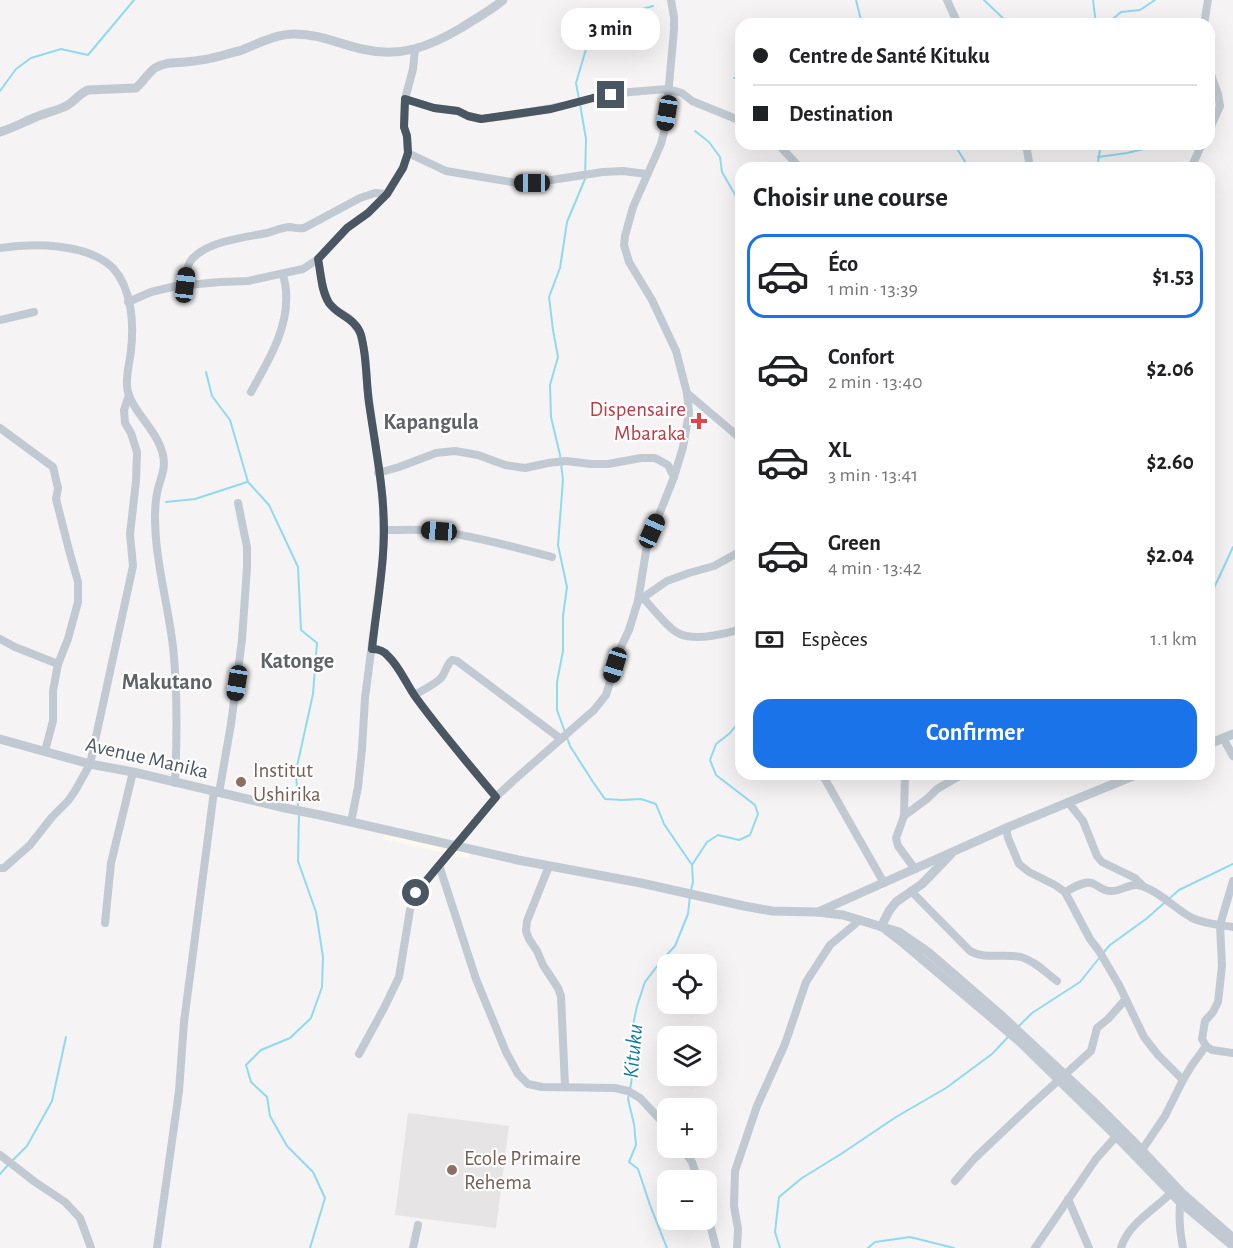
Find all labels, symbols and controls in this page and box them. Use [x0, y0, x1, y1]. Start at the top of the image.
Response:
callout: 3 min [562, 8, 660, 50]
text: 3 min [589, 19, 632, 39]
text: Centre de Santé Kituku [789, 45, 990, 67]
route end [597, 81, 624, 108]
car [655, 94, 679, 132]
text: Destination [789, 103, 893, 125]
car [514, 174, 550, 192]
text: Choisir une course [753, 184, 948, 211]
icon: car [756, 249, 810, 303]
text: Éco [828, 253, 858, 275]
text: $1.53 [1152, 265, 1194, 287]
car [174, 266, 196, 304]
text: 1 min · 13:39 [828, 279, 918, 299]
icon: car [756, 342, 810, 396]
text: Confort [828, 346, 894, 368]
text: $2.06 [1147, 358, 1194, 380]
text: 2 min · 13:40 [828, 372, 923, 392]
place label: Dispensaire Mbaraka [589, 399, 686, 444]
district label: Kapangula [383, 411, 479, 433]
marker: Dispensaire Mbaraka [690, 412, 708, 430]
icon: car [756, 435, 810, 489]
text: XL [828, 439, 851, 461]
text: $2.60 [1147, 451, 1194, 473]
text: 3 min · 13:41 [828, 465, 918, 485]
car [636, 511, 668, 551]
car [420, 521, 458, 541]
icon: car [756, 528, 810, 582]
text: Green [828, 532, 881, 554]
text: $2.04 [1146, 544, 1194, 566]
text: 4 min · 13:42 [828, 558, 922, 578]
icon: cash [753, 623, 786, 656]
text: Espèces [801, 628, 868, 650]
text: 1.1 km [1150, 629, 1197, 649]
car [601, 645, 629, 685]
district label: Katonge [260, 650, 334, 672]
car [225, 664, 249, 702]
district label: Makutano [122, 671, 212, 693]
button: Confirmer [753, 699, 1197, 768]
street label: Avenue Manika [84, 734, 211, 782]
place label: Institut Ushirika [253, 760, 321, 805]
marker: Institut Ushirika [234, 775, 248, 789]
route start [402, 879, 429, 906]
map controls [657, 954, 717, 1230]
button: locate [657, 954, 717, 1014]
water label: Kituku [620, 1023, 646, 1079]
button: layers [657, 1026, 717, 1086]
button: + [657, 1098, 717, 1158]
place label: Ecole Primaire Rehema [464, 1148, 581, 1193]
marker: Ecole Primaire Rehema [445, 1163, 459, 1177]
button: − [657, 1170, 717, 1230]

